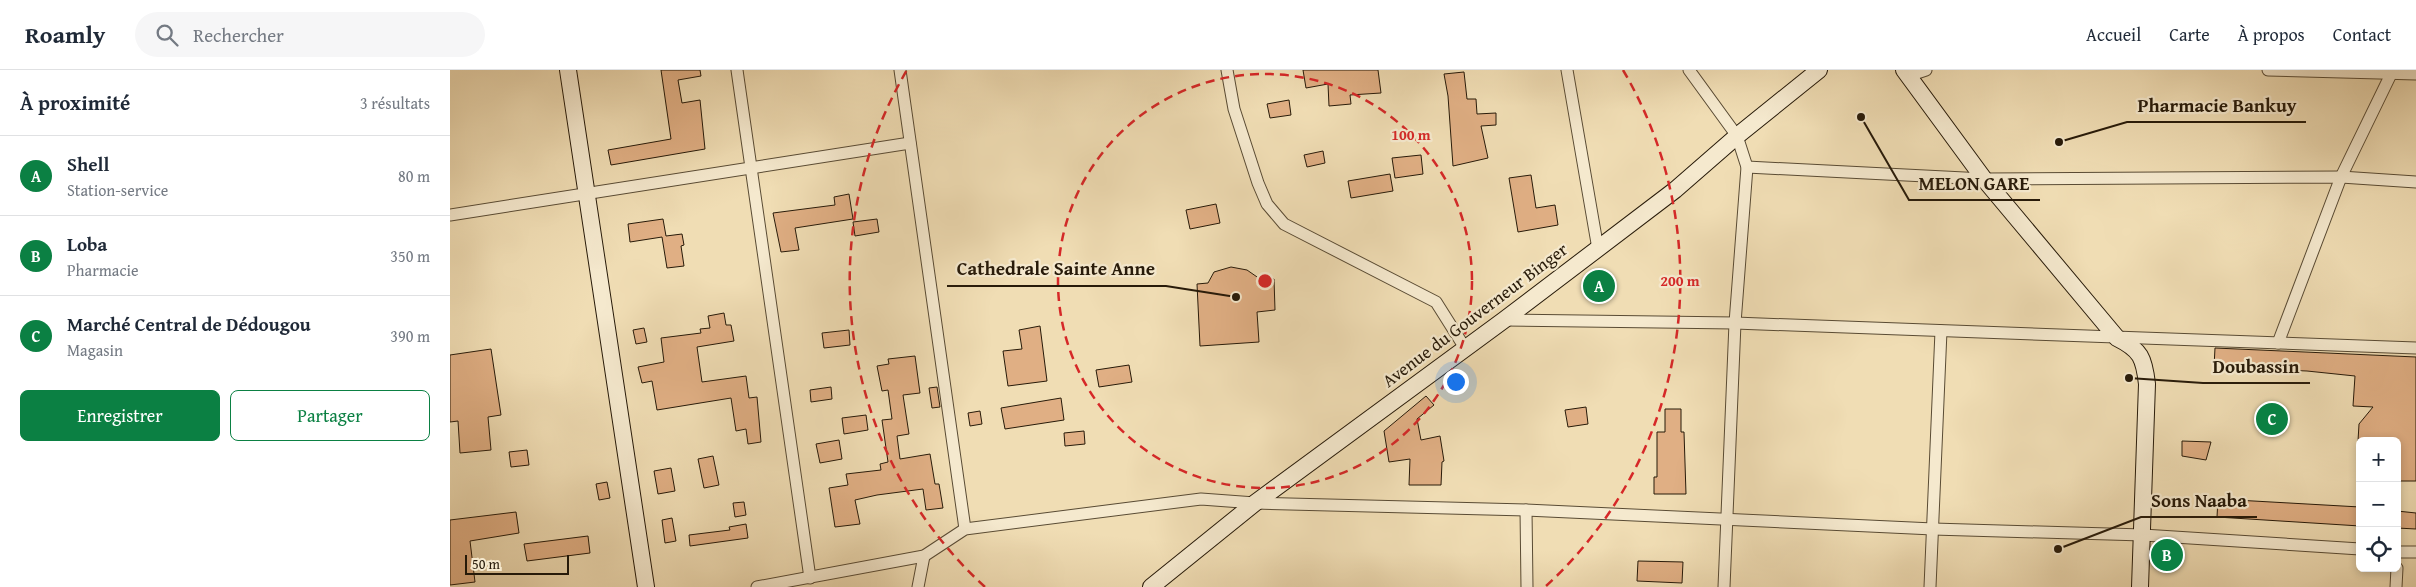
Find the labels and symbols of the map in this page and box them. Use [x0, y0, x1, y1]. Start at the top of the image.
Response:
callout: Pharmacie Bankuy [2127, 88, 2306, 122]
text: Pharmacie Bankuy [2137, 91, 2297, 119]
text: 100 m [1391, 124, 1431, 145]
callout: MELON GARE [1909, 166, 2040, 200]
text: MELON GARE [1919, 169, 2029, 197]
street label: Avenue du Gouverneur Binger [1376, 235, 1574, 394]
callout: Cathedrale Sainte Anne [947, 252, 1166, 286]
text: Cathedrale Sainte Anne [957, 254, 1155, 282]
pin: A [1583, 267, 1615, 305]
text: 200 m [1660, 270, 1700, 291]
centre of rings [1256, 272, 1274, 290]
callout: Doubassin [2203, 349, 2310, 383]
text: Doubassin [2213, 352, 2300, 380]
your location [1443, 369, 1469, 395]
pin: C [2256, 400, 2288, 438]
callout: Sons Naaba [2141, 483, 2257, 517]
text: Sons Naaba [2151, 486, 2247, 514]
pin: B [2151, 536, 2183, 574]
scale bar [465, 552, 569, 575]

